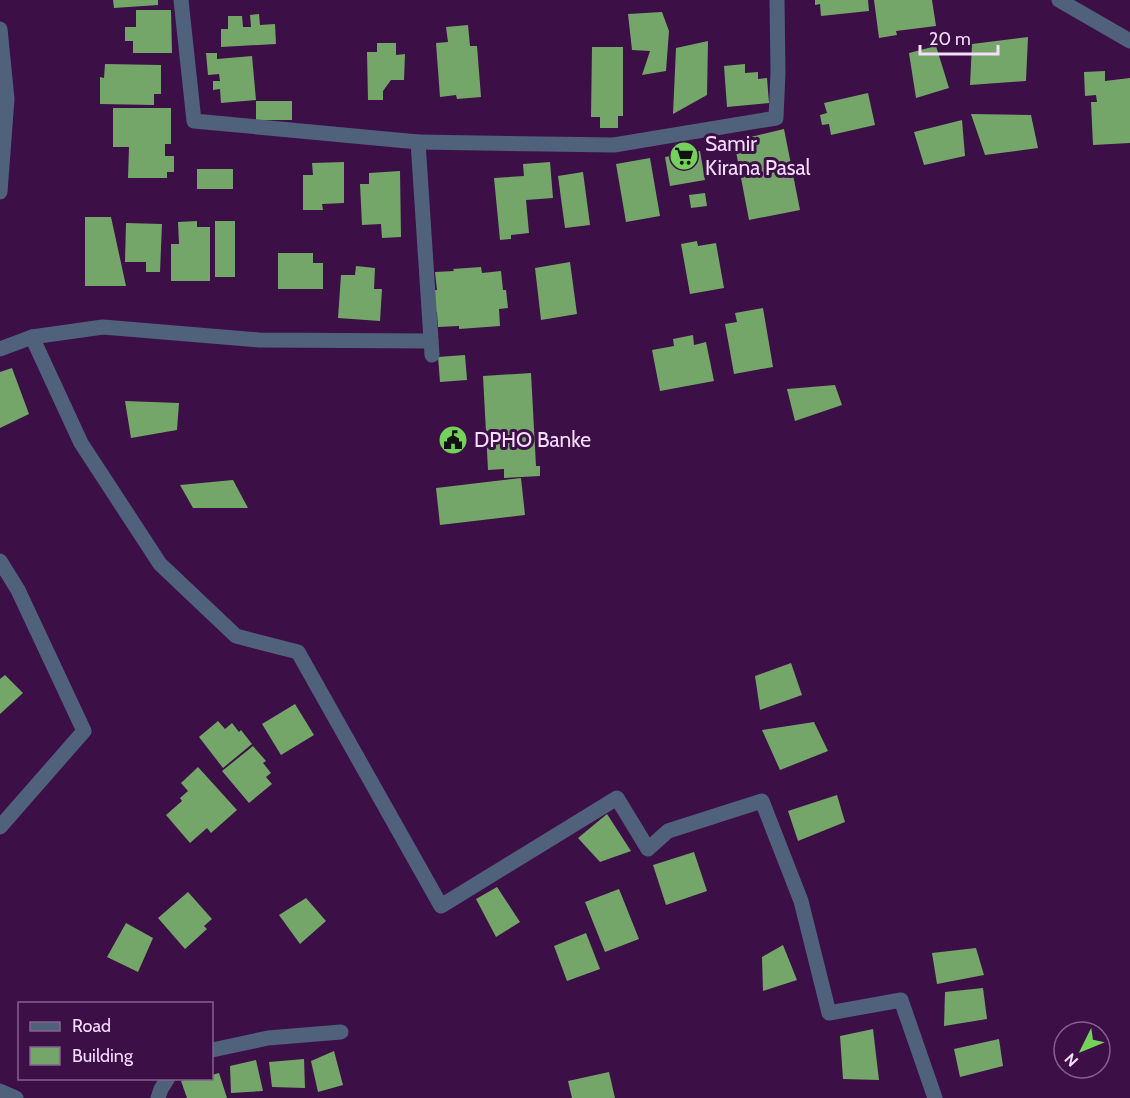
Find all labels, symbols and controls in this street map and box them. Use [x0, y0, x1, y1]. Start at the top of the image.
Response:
scale bar [920, 18, 998, 56]
text: 20 m [929, 28, 971, 50]
place label: Samir Kirana Pasal [705, 131, 811, 180]
supermarket icon: Samir Kirana Pasal [668, 140, 700, 172]
public building icon: DPHO Banke [437, 424, 469, 456]
place label: DPHO Banke [474, 427, 591, 452]
legend [18, 1002, 213, 1080]
text: Road [72, 1015, 111, 1037]
north arrow [1052, 1020, 1112, 1080]
text: Building [72, 1045, 134, 1067]
text: N [1061, 1049, 1082, 1071]

